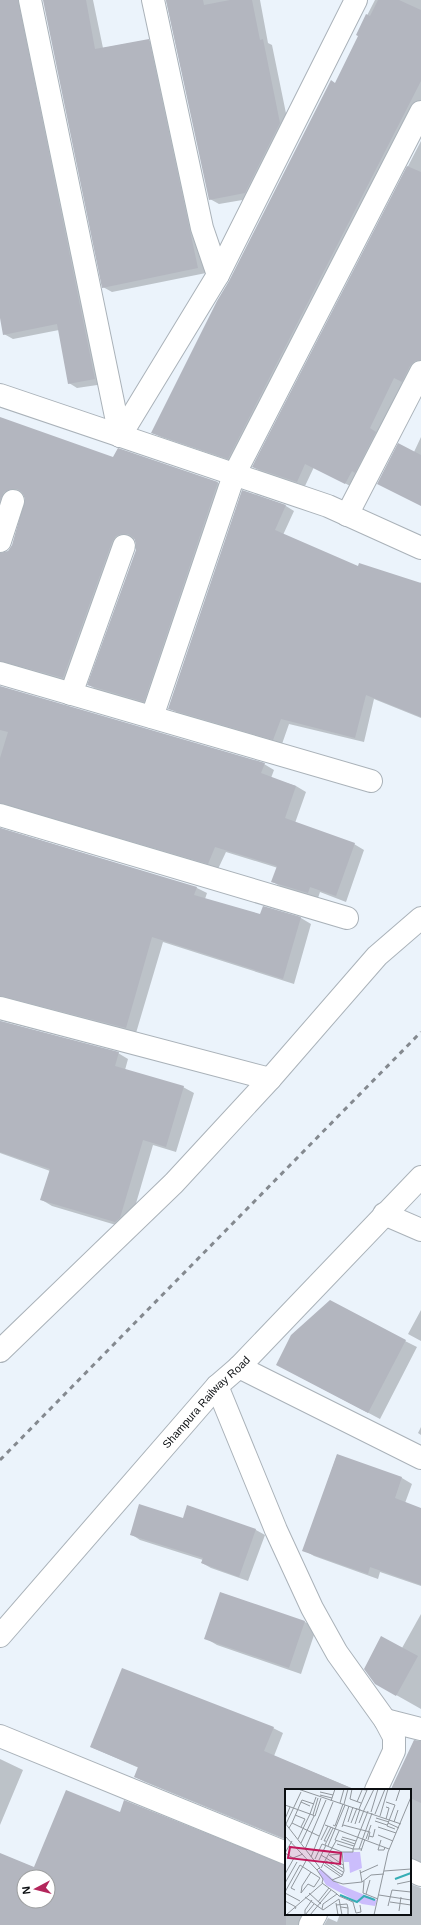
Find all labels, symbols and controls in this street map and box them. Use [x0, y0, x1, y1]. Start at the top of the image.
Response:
street label: Shampura Railway Road [160, 1354, 252, 1450]
inset map [285, 1789, 411, 1915]
north arrow [16, 1869, 56, 1909]
text: N [20, 1885, 33, 1895]

